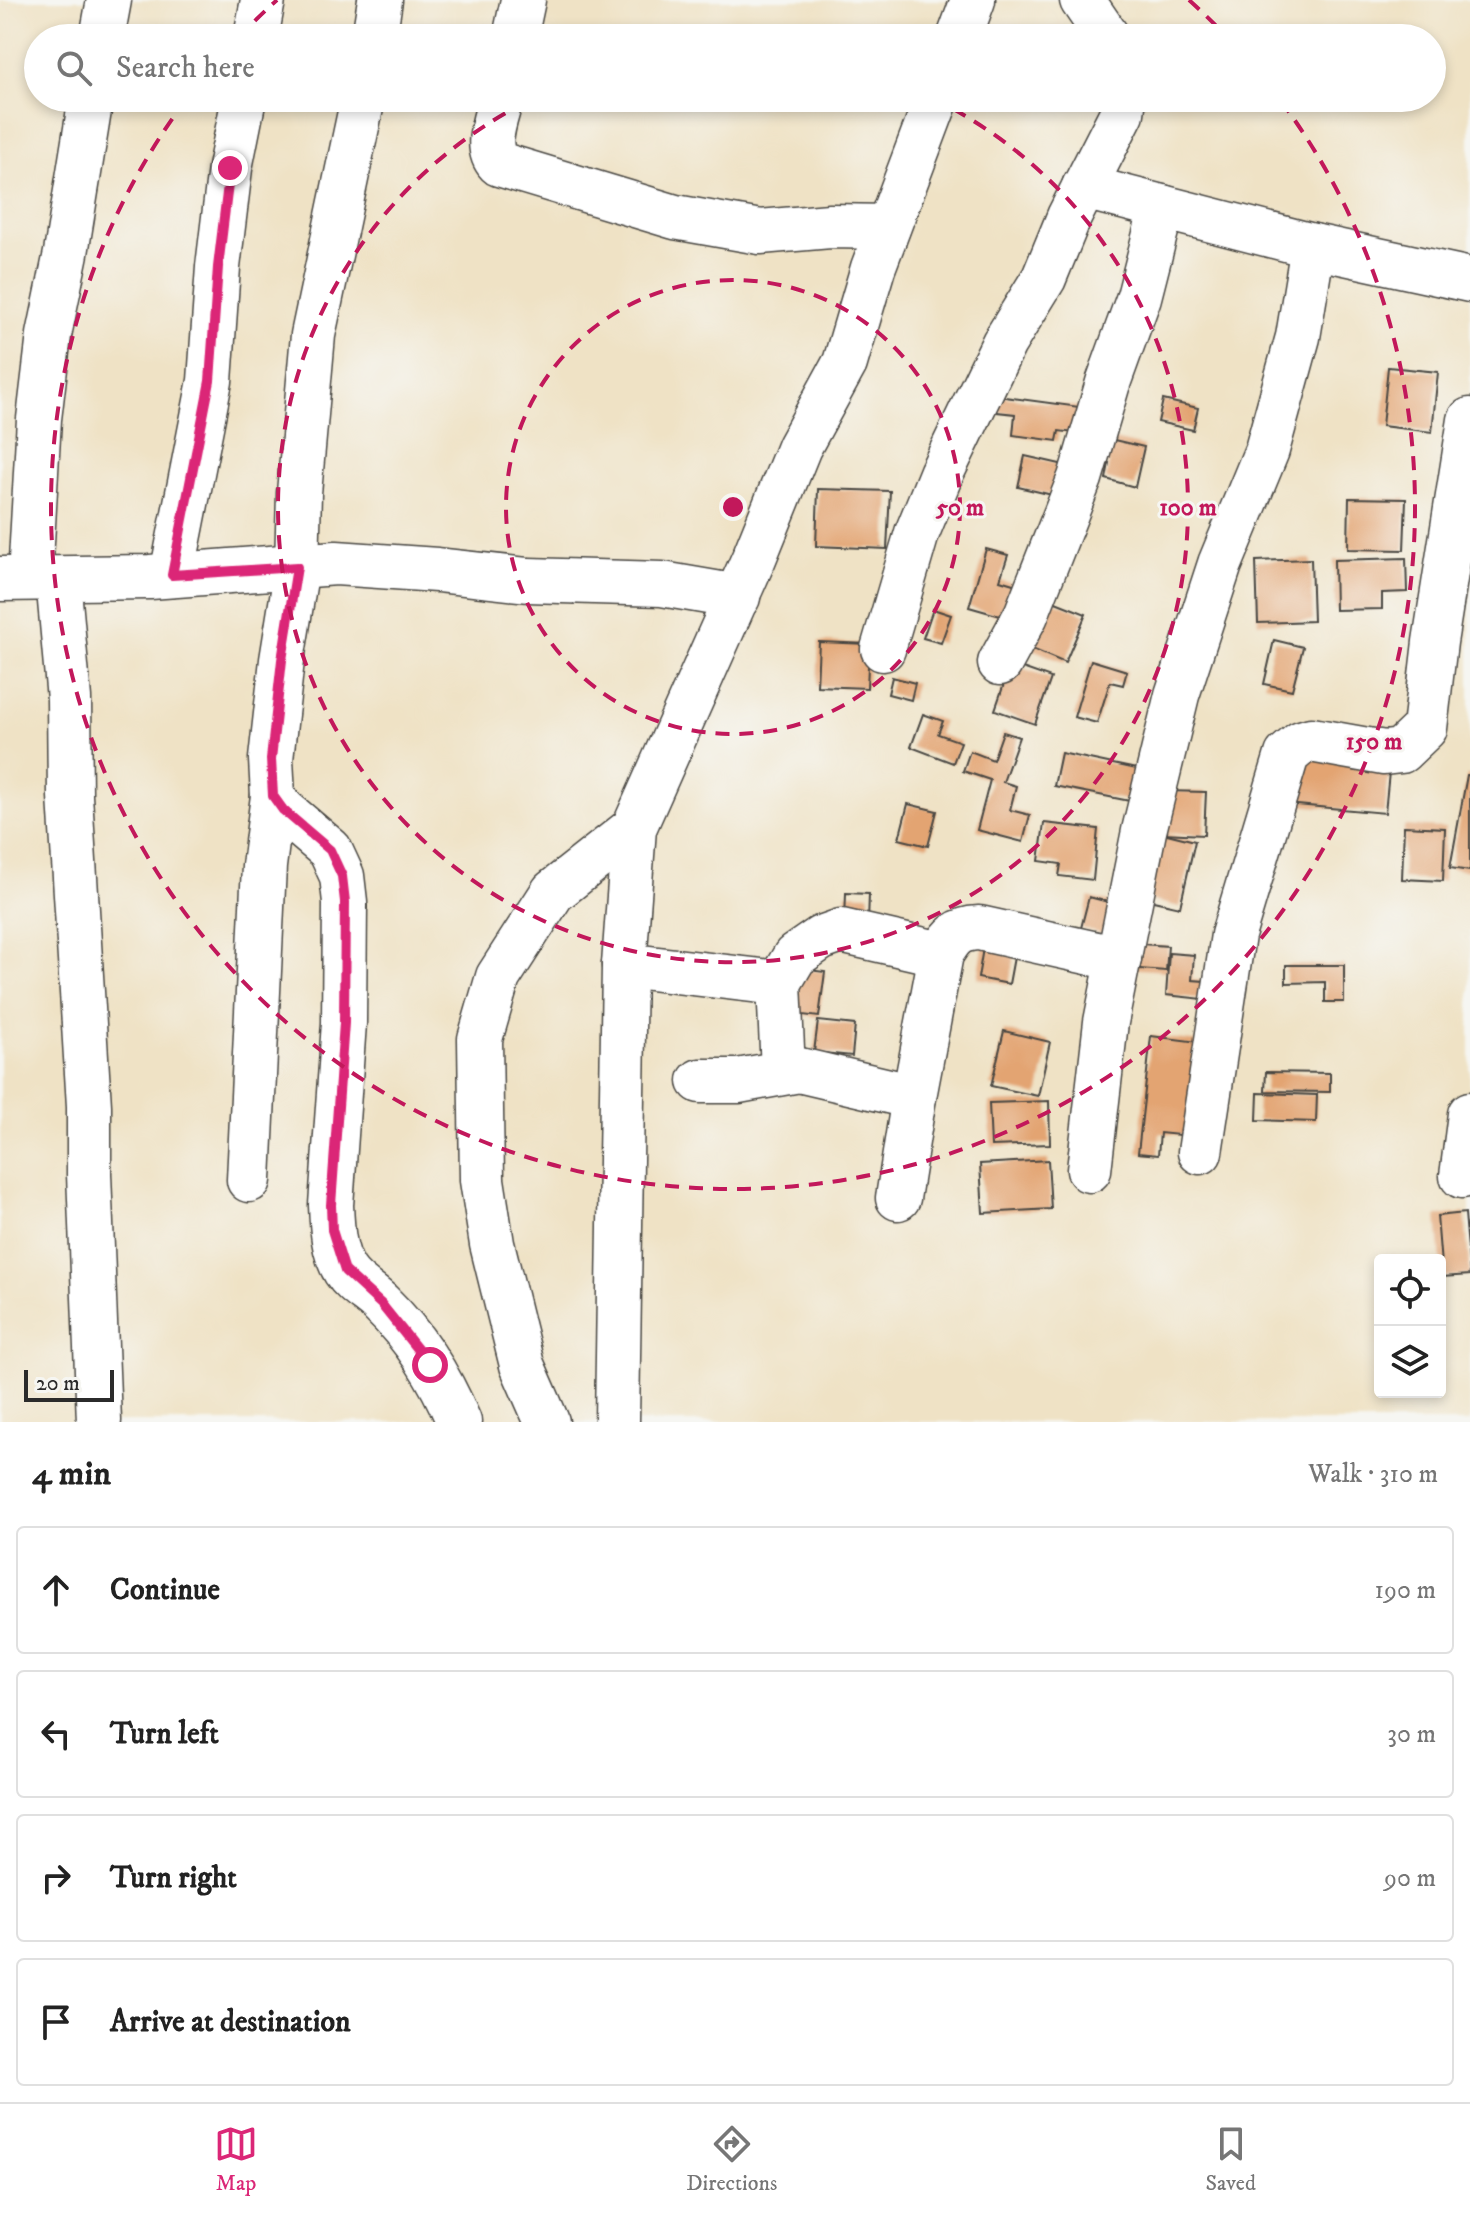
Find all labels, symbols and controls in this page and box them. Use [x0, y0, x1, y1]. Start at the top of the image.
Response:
search box [24, 24, 1446, 112]
icon: search [52, 46, 96, 90]
text: Search here [116, 50, 255, 87]
route end [212, 150, 248, 186]
centre of rings [719, 493, 747, 521]
text: 50 m [935, 493, 984, 523]
text: 100 m [1159, 493, 1217, 523]
text: 150 m [1346, 727, 1402, 757]
map controls [1374, 1254, 1446, 1398]
button: locate [1374, 1254, 1446, 1326]
button: layers [1374, 1326, 1446, 1398]
route start [412, 1347, 448, 1383]
scale bar [24, 1366, 114, 1402]
text: 20 m [36, 1370, 80, 1397]
text: 4 min [32, 1453, 111, 1495]
text: Walk · 310 m [1308, 1458, 1438, 1491]
icon: ahead [34, 1568, 78, 1612]
text: Continue [110, 1572, 220, 1609]
text: 190 m [1374, 1574, 1436, 1607]
icon: left [34, 1712, 78, 1756]
text: Turn left [110, 1716, 219, 1753]
text: 30 m [1387, 1718, 1436, 1751]
icon: right [34, 1856, 78, 1900]
text: Turn right [110, 1860, 237, 1897]
text: 90 m [1384, 1862, 1436, 1895]
icon: arrive [34, 2000, 78, 2044]
text: Arrive at destination [110, 2004, 351, 2041]
tab: Map [214, 2122, 258, 2197]
tab: Directions [686, 2122, 777, 2197]
tab: Saved [1205, 2122, 1256, 2197]

